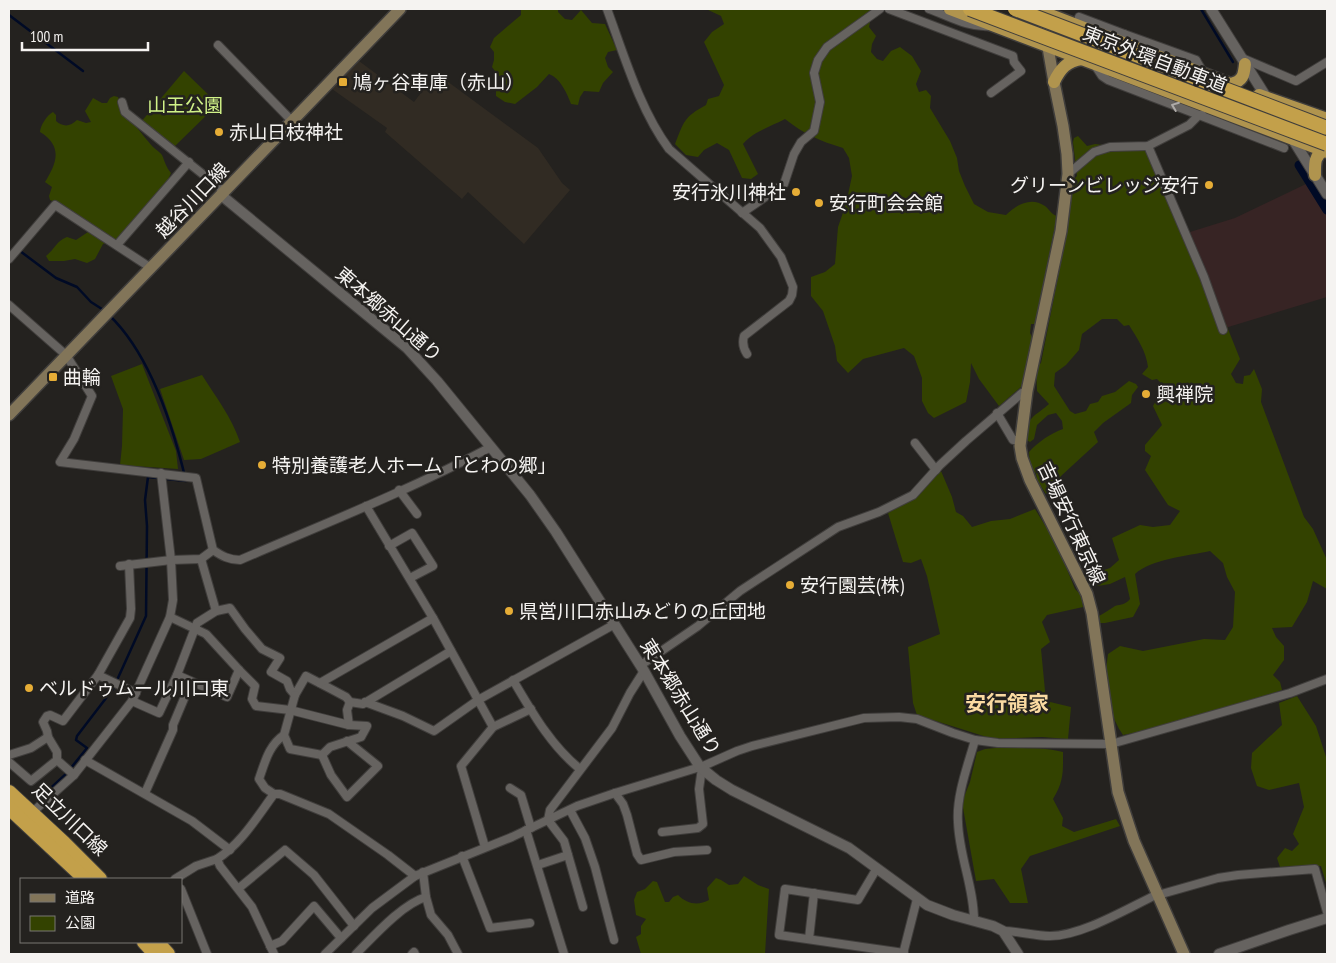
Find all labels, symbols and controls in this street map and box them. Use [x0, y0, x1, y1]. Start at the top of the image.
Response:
scale bar [22, 20, 149, 52]
street label: 東京外環自動車道 [1080, 21, 1230, 97]
text: 100 m [30, 27, 63, 46]
place label: 鳩ヶ谷車庫（赤山） [353, 70, 524, 94]
marker: 鳩ヶ谷車庫（赤山） [337, 76, 349, 88]
park label: 山王公園 [147, 93, 223, 117]
one-way arrow [1171, 102, 1179, 112]
place label: 赤山日枝神社 [229, 120, 343, 144]
marker: 赤山日枝神社 [213, 126, 225, 138]
street label: 越谷川口線 [150, 157, 234, 243]
place label: グリーンビレッジ安行 [1010, 173, 1199, 197]
marker: グリーンビレッジ安行 [1203, 179, 1215, 191]
place label: 安行氷川神社 [672, 180, 786, 204]
marker: 安行氷川神社 [790, 186, 802, 198]
place label: 安行町会会館 [829, 191, 943, 215]
marker: 安行町会会館 [813, 197, 825, 209]
street label: 東本郷赤山通り [331, 261, 447, 367]
place label: 曲輪 [63, 365, 101, 389]
marker: 曲輪 [47, 371, 59, 383]
place label: 興禅院 [1156, 382, 1213, 406]
marker: 興禅院 [1140, 388, 1152, 400]
place label: 特別養護老人ホーム「とわの郷」 [272, 453, 556, 477]
street label: 吉場安行東京線 [1033, 458, 1111, 588]
marker: 特別養護老人ホーム「とわの郷」 [256, 459, 268, 471]
place label: 安行園芸(株) [800, 573, 904, 597]
marker: 安行園芸(株) [784, 579, 796, 591]
place label: 県営川口赤山みどりの丘団地 [519, 599, 766, 623]
marker: 県営川口赤山みどりの丘団地 [503, 605, 515, 617]
street label: 東本郷赤山通り [636, 634, 726, 760]
place label: ベルドゥムール川口東 [39, 676, 229, 700]
marker: ベルドゥムール川口東 [23, 682, 35, 694]
district label: 安行領家 [965, 690, 1049, 717]
street label: 足立川口線 [27, 777, 113, 861]
legend [20, 878, 182, 943]
text: 道路 [65, 888, 95, 907]
text: 公園 [65, 913, 95, 932]

